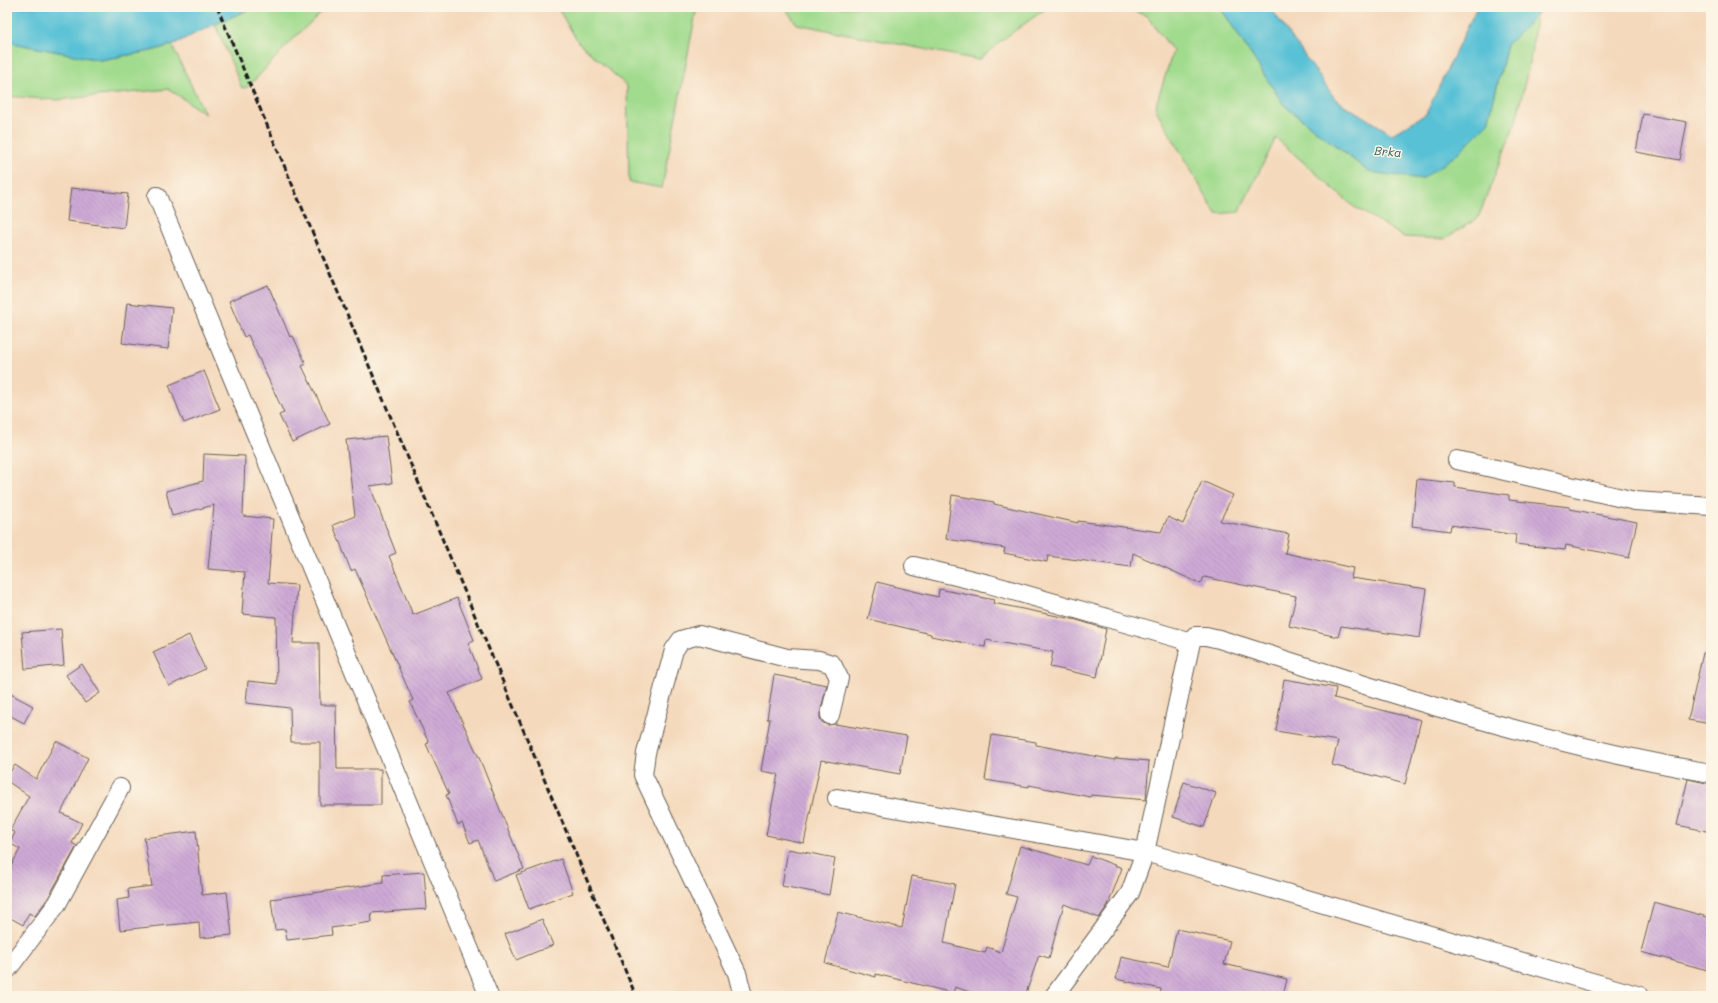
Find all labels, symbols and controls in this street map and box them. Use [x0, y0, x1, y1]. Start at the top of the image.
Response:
water label: Brka [1374, 142, 1402, 160]

